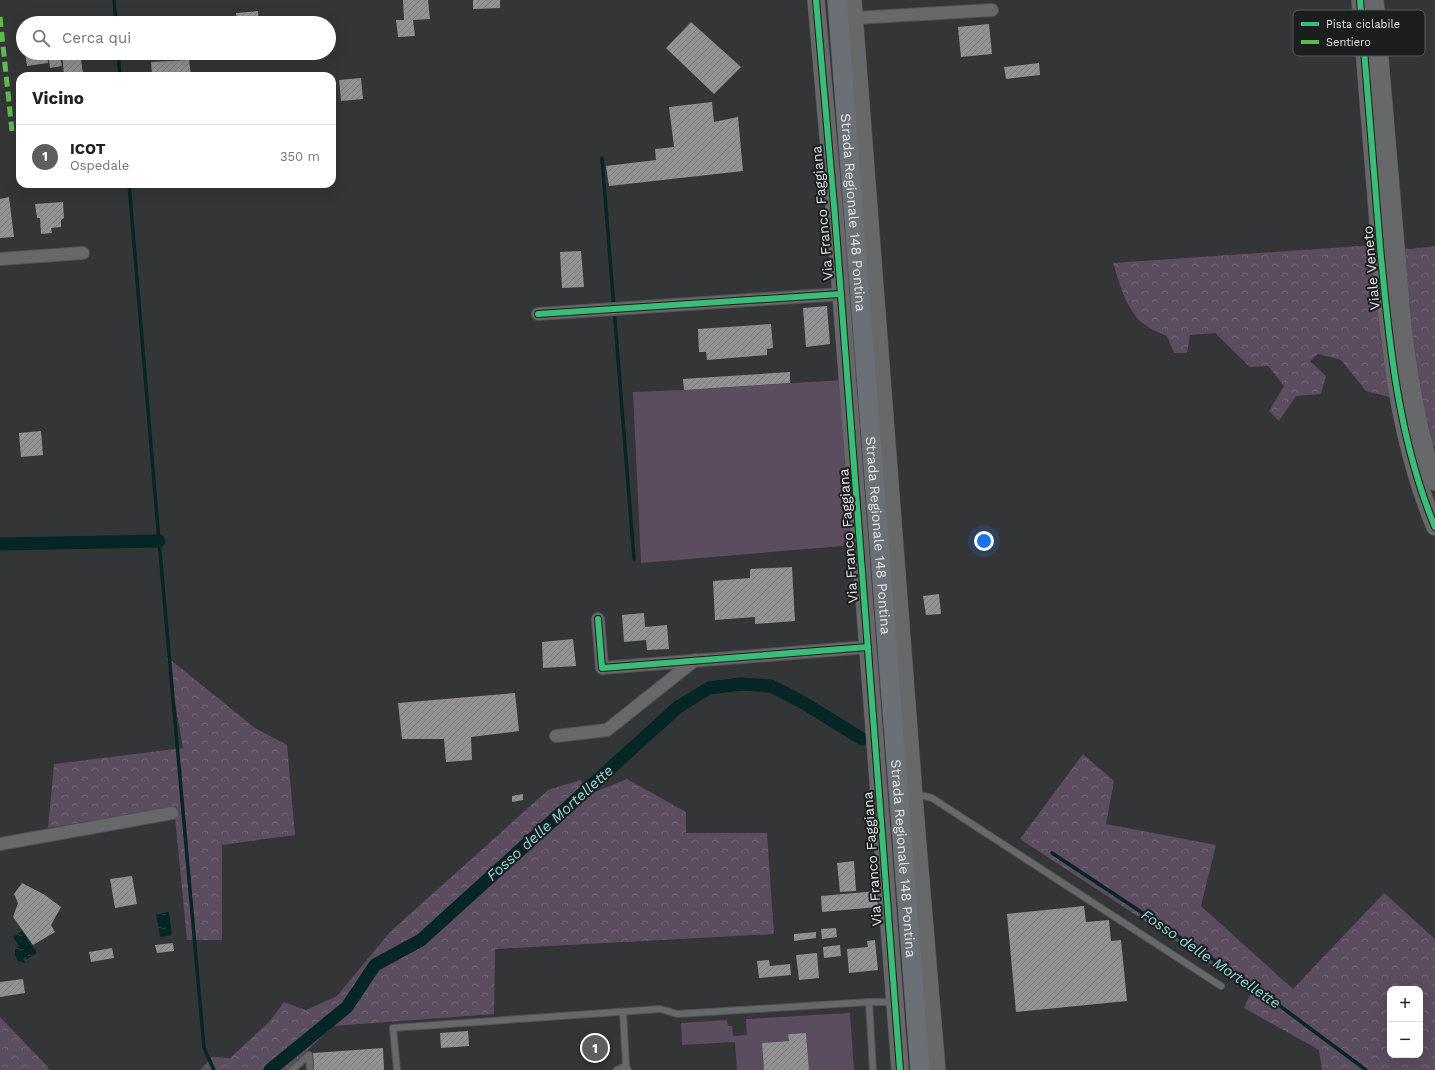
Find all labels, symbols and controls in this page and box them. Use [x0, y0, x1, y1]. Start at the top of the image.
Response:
legend [1293, 10, 1425, 56]
search box [16, 16, 336, 60]
text: Pista ciclabile [1326, 18, 1400, 31]
icon: search [30, 27, 52, 49]
text: Cerca qui [62, 29, 131, 47]
text: Sentiero [1326, 36, 1371, 49]
text: Vicino [32, 88, 84, 108]
street label: Strada Regionale 148 Pontina [838, 113, 869, 312]
text: ICOT [70, 140, 105, 158]
street label: Via Franco Faggiana [808, 145, 836, 281]
text: 1 [42, 149, 48, 164]
text: 350 m [280, 149, 320, 164]
text: Ospedale [70, 158, 129, 173]
street label: Viale Veneto [1359, 225, 1383, 311]
street label: Strada Regionale 148 Pontina [863, 436, 894, 635]
street label: Via Franco Faggiana [835, 468, 861, 604]
your location [974, 531, 994, 551]
street label: Strada Regionale 148 Pontina [888, 759, 919, 958]
water label: Fosso delle Mortellette [483, 761, 617, 885]
street label: Via Franco Faggiana [859, 791, 885, 927]
water label: Fosso delle Mortellette [1138, 906, 1284, 1012]
map controls [1387, 986, 1423, 1058]
button: + [1387, 986, 1423, 1022]
button: − [1387, 1022, 1423, 1058]
pin: 1 [582, 1033, 608, 1063]

